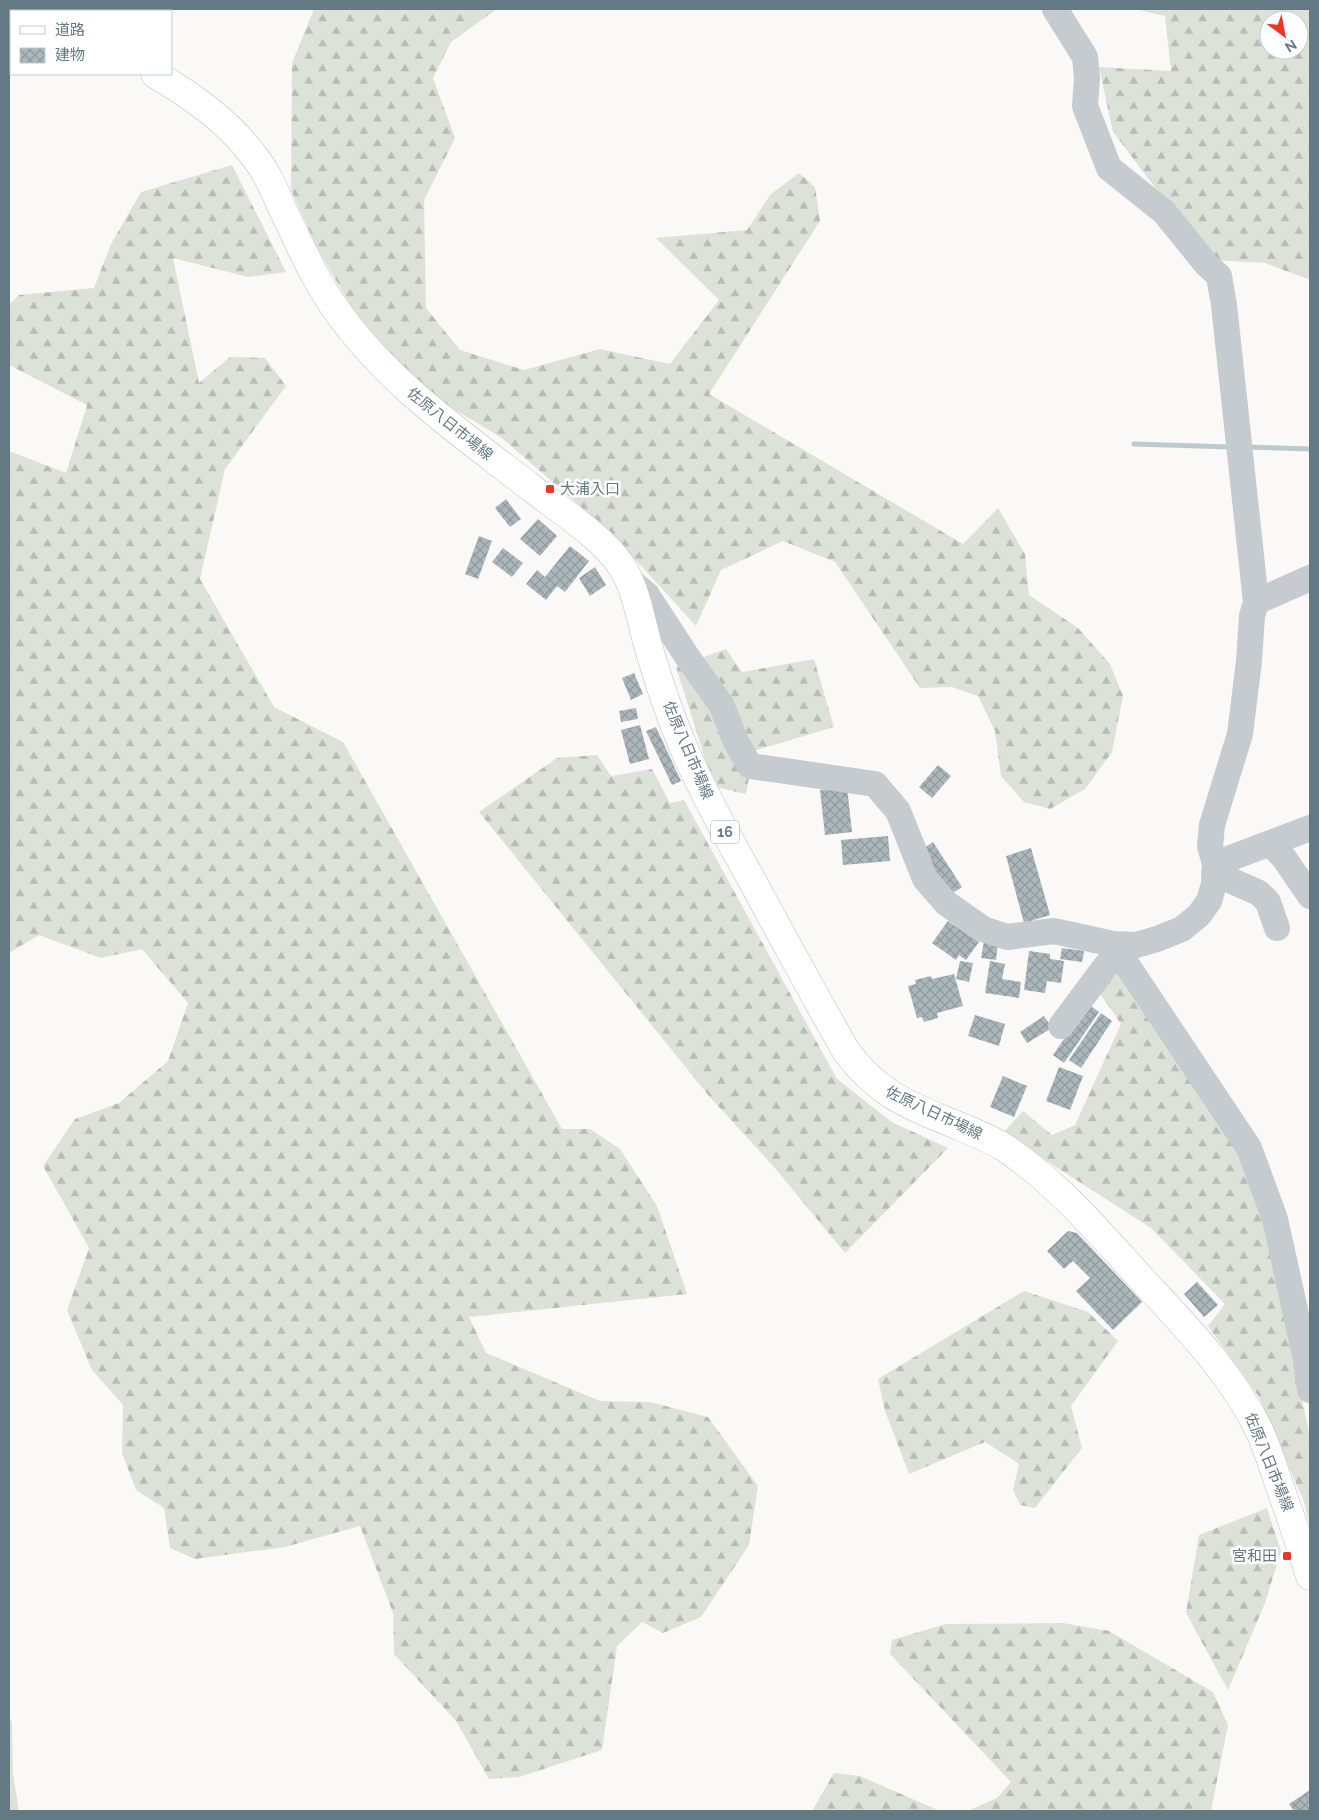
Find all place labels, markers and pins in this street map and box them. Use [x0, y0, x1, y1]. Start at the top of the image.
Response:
place label: 大浦入口 [560, 480, 620, 498]
marker: 大浦入口 [544, 483, 556, 495]
place label: 宮和田 [1232, 1547, 1277, 1565]
marker: 宮和田 [1281, 1550, 1293, 1562]

